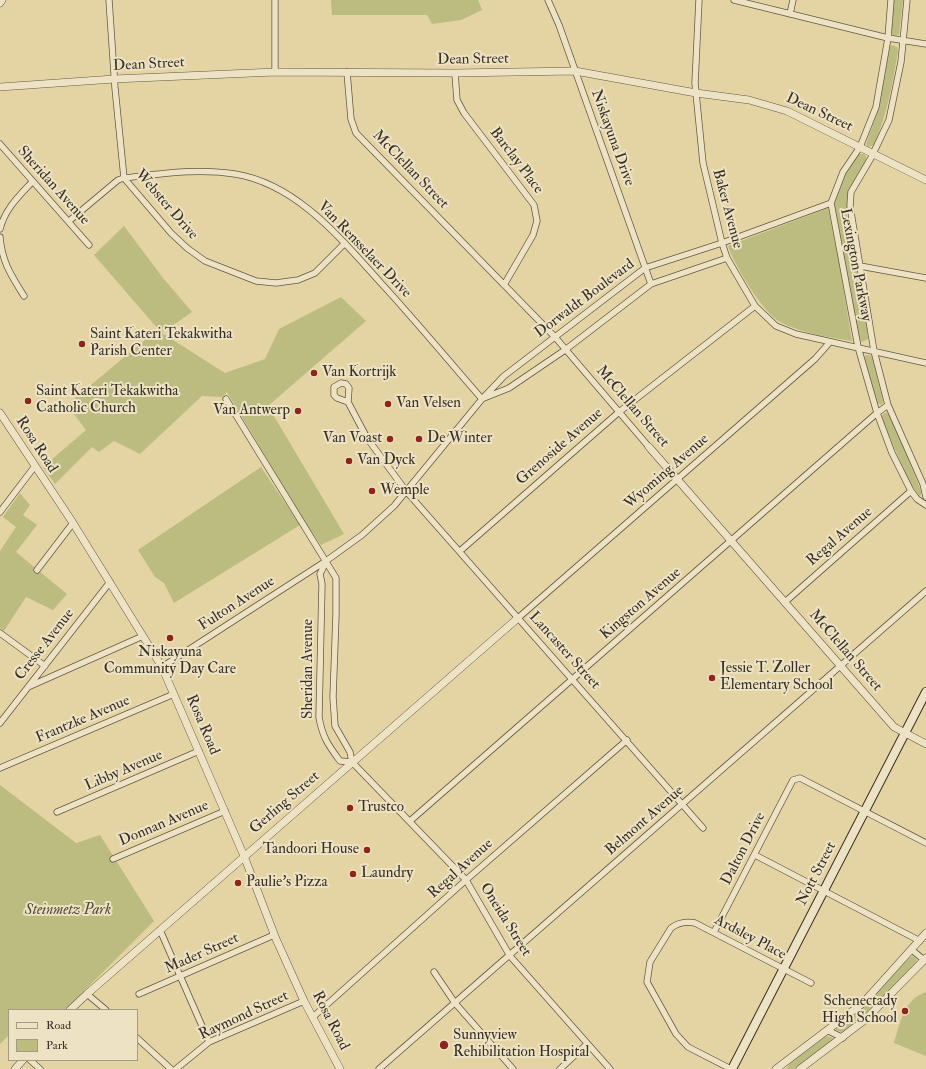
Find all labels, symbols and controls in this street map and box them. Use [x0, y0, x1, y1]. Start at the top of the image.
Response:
street label: Dean Street [437, 50, 509, 70]
street label: Dean Street [113, 54, 185, 76]
street label: Niskayuna Drive [586, 87, 638, 189]
street label: Dean Street [783, 90, 855, 136]
street label: Barclay Place [485, 124, 547, 198]
street label: McClellan Street [368, 127, 452, 213]
street label: Sheridan Avenue [13, 143, 93, 229]
street label: Webster Drive [131, 166, 201, 244]
street label: Baker Avenue [708, 167, 746, 251]
street label: Van Rensselaer Drive [313, 198, 415, 302]
street label: Lexington Parkway [835, 207, 875, 323]
street label: Dorwaldt Boulevard [532, 256, 638, 342]
place label: Saint Kateri Tekakwitha Parish Center [90, 326, 232, 361]
marker: Saint Kateri Tekakwitha Parish Center [77, 339, 87, 349]
street label: McClellan Street [592, 363, 672, 451]
place label: Van Kortrijk [322, 364, 396, 382]
marker: Van Kortrijk [309, 368, 319, 378]
place label: Saint Kateri Tekakwitha Catholic Church [36, 383, 178, 418]
place label: Van Velsen [396, 395, 461, 413]
marker: Saint Kateri Tekakwitha Catholic Church [23, 396, 33, 406]
marker: Van Velsen [383, 399, 393, 409]
place label: Van Antwerp [213, 402, 290, 420]
street label: Grenoside Avenue [513, 405, 607, 489]
marker: Van Antwerp [293, 406, 303, 416]
street label: Rosa Road [11, 413, 61, 477]
place label: Van Voast [323, 430, 382, 448]
place label: De Winter [427, 430, 492, 448]
street label: Wyoming Avenue [621, 431, 713, 513]
marker: Van Voast [385, 434, 395, 444]
marker: De Winter [414, 434, 424, 444]
place label: Van Dyck [357, 452, 415, 470]
marker: Van Dyck [344, 456, 354, 466]
place label: Wemple [380, 482, 429, 500]
marker: Wemple [367, 486, 377, 496]
street label: Regal Avenue [804, 504, 876, 570]
street label: Kingston Avenue [597, 564, 685, 644]
street label: Fulton Avenue [196, 573, 278, 635]
street label: Cresse Avenue [11, 606, 79, 684]
street label: McClellan Street [805, 607, 885, 695]
street label: Lancaster Street [524, 609, 604, 693]
street label: Sheridan Avenue [300, 619, 318, 719]
marker: Niskayuna Community Day Care [165, 633, 175, 643]
place label: Niskayuna Community Day Care [104, 644, 236, 679]
place label: Jessie T. Zoller Elementary School [720, 660, 833, 695]
marker: Jessie T. Zoller Elementary School [707, 673, 717, 683]
street label: Frantzke Avenue [33, 692, 133, 748]
street label: Rosa Road [181, 692, 223, 758]
street label: Libby Avenue [82, 747, 166, 795]
street label: Gerling Street [246, 768, 324, 838]
street label: Belmont Avenue [602, 782, 688, 860]
street label: Donnan Avenue [117, 797, 211, 851]
place label: Trustco [358, 799, 404, 817]
marker: Trustco [345, 803, 355, 813]
street label: Dalton Drive [718, 810, 770, 888]
street label: Regal Avenue [425, 835, 497, 903]
street label: Nott Street [793, 839, 841, 909]
place label: Tandoori House [263, 841, 359, 859]
marker: Tandoori House [362, 845, 372, 855]
place label: Laundry [361, 865, 413, 883]
marker: Laundry [348, 869, 358, 879]
place label: Paulie's Pizza [246, 874, 328, 892]
marker: Paulie's Pizza [233, 878, 243, 888]
street label: Oneida Street [475, 880, 535, 960]
park label: Steinmetz Park [25, 902, 111, 920]
street label: Ardsley Place [711, 912, 789, 964]
street label: Mader Street [162, 930, 242, 978]
street label: Raymond Street [196, 987, 292, 1045]
street label: Rosa Road [308, 989, 352, 1053]
place label: Schenectady High School [822, 993, 897, 1028]
marker: Schenectady High School [900, 1006, 910, 1016]
legend [8, 1009, 138, 1061]
text: Road [46, 1018, 71, 1033]
place label: Sunnyview Rehibilitation Hospital [453, 1027, 589, 1062]
text: Park [46, 1038, 68, 1053]
marker: Sunnyview Rehibilitation Hospital [438, 1039, 450, 1051]

